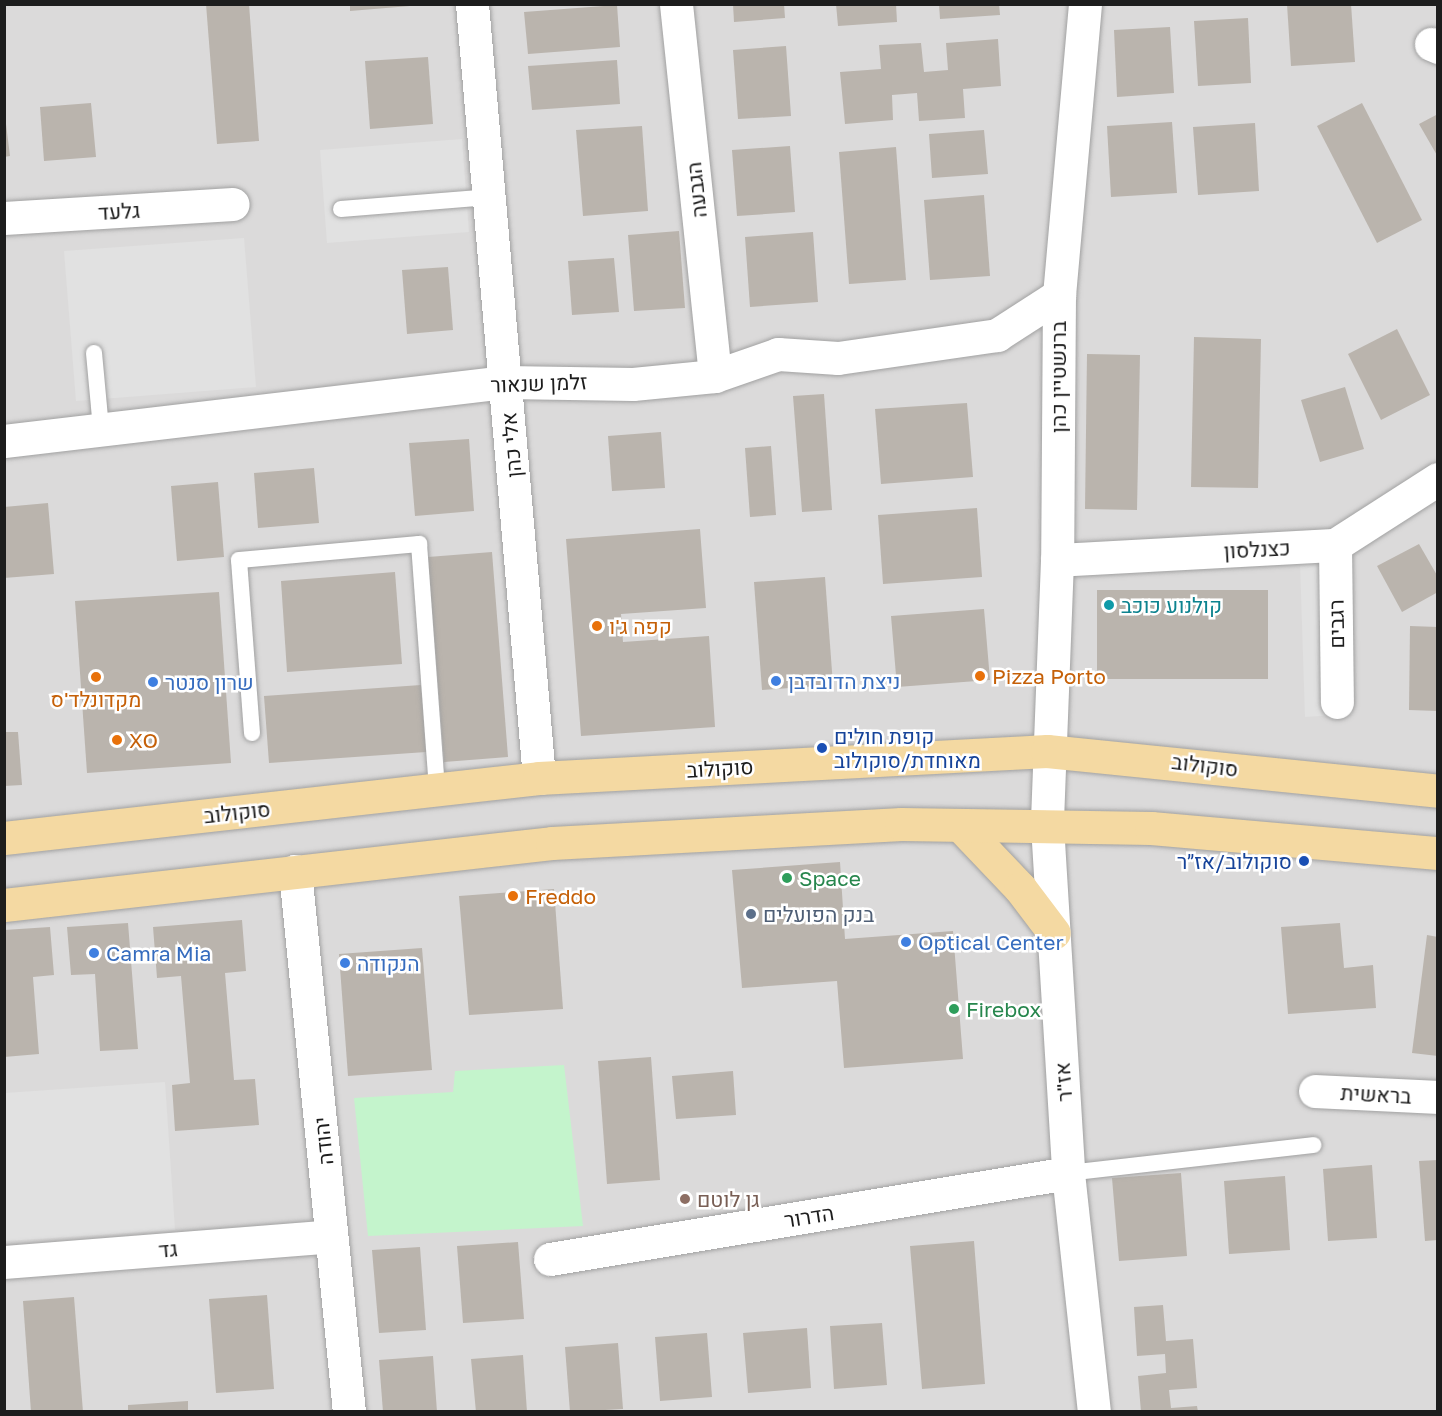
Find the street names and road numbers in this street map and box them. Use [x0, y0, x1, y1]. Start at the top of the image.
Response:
street label: הגבעה [681, 161, 711, 219]
street label: גלעד [97, 197, 141, 225]
street label: ברנשטיין כהן [1045, 321, 1071, 433]
street label: זלמן שנאור [490, 369, 588, 397]
street label: אלי כהן [496, 411, 526, 479]
street label: כצנלסון [1223, 535, 1291, 563]
street label: רגבים [1323, 599, 1349, 649]
street label: סוקולוב [1170, 748, 1240, 782]
street label: סוקולוב [686, 754, 754, 782]
street label: סוקולוב [202, 796, 272, 828]
street label: אז"ר [1049, 1061, 1077, 1103]
street label: בראשית [1340, 1080, 1412, 1108]
street label: יהודה [308, 1116, 338, 1166]
street label: הדרור [782, 1200, 836, 1232]
street label: גד [157, 1236, 179, 1262]

